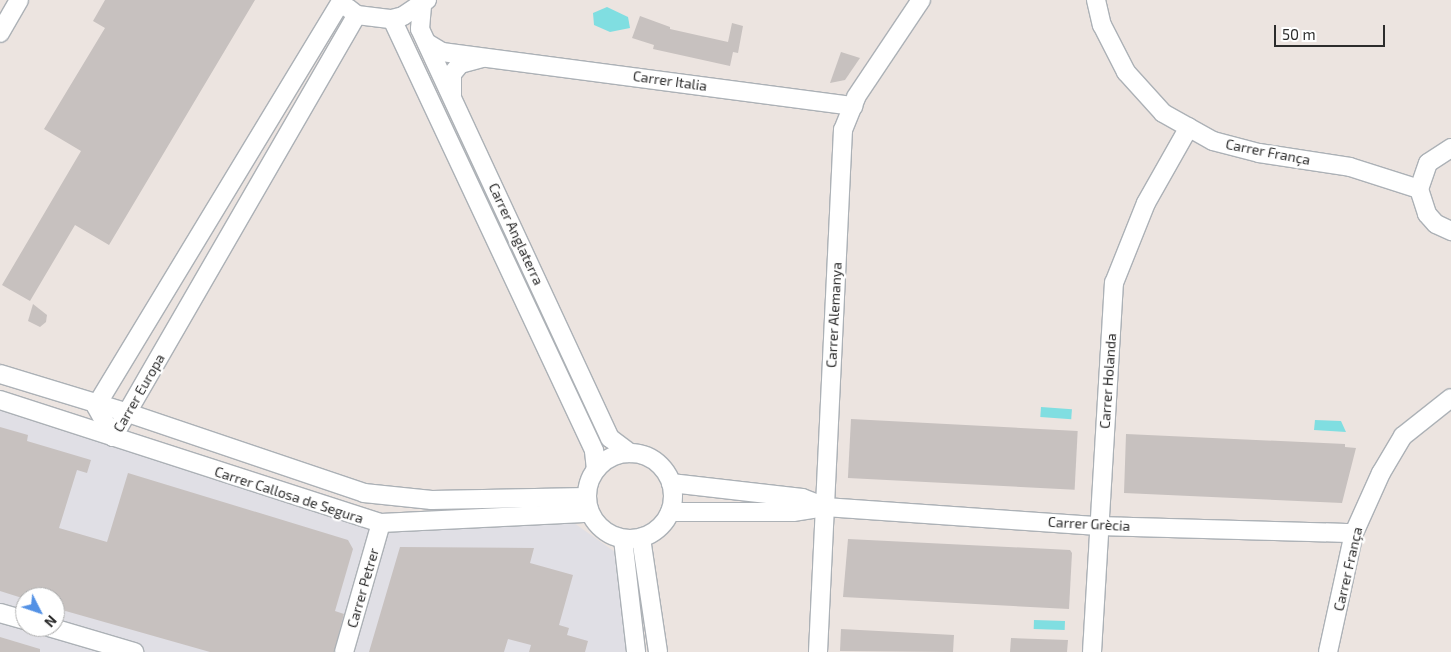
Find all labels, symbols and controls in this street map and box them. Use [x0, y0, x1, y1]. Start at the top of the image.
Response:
scale bar [1276, 15, 1387, 47]
text: 50 m [1282, 25, 1316, 43]
street label: Carrer Italia [632, 67, 708, 95]
street label: Carrer França [1224, 136, 1312, 168]
street label: Carrer Anglaterra [485, 180, 547, 288]
street label: Carrer Alemanya [823, 261, 845, 369]
street label: Carrer Holanda [1096, 333, 1120, 429]
street label: Carrer Europa [110, 351, 168, 435]
street label: Carrer Callosa de Segura [212, 463, 366, 527]
street label: Carrer Grècia [1047, 513, 1131, 535]
street label: Carrer França [1330, 525, 1366, 613]
street label: Carrer Petrer [344, 546, 382, 630]
north arrow [15, 587, 65, 637]
text: N [41, 612, 61, 631]

